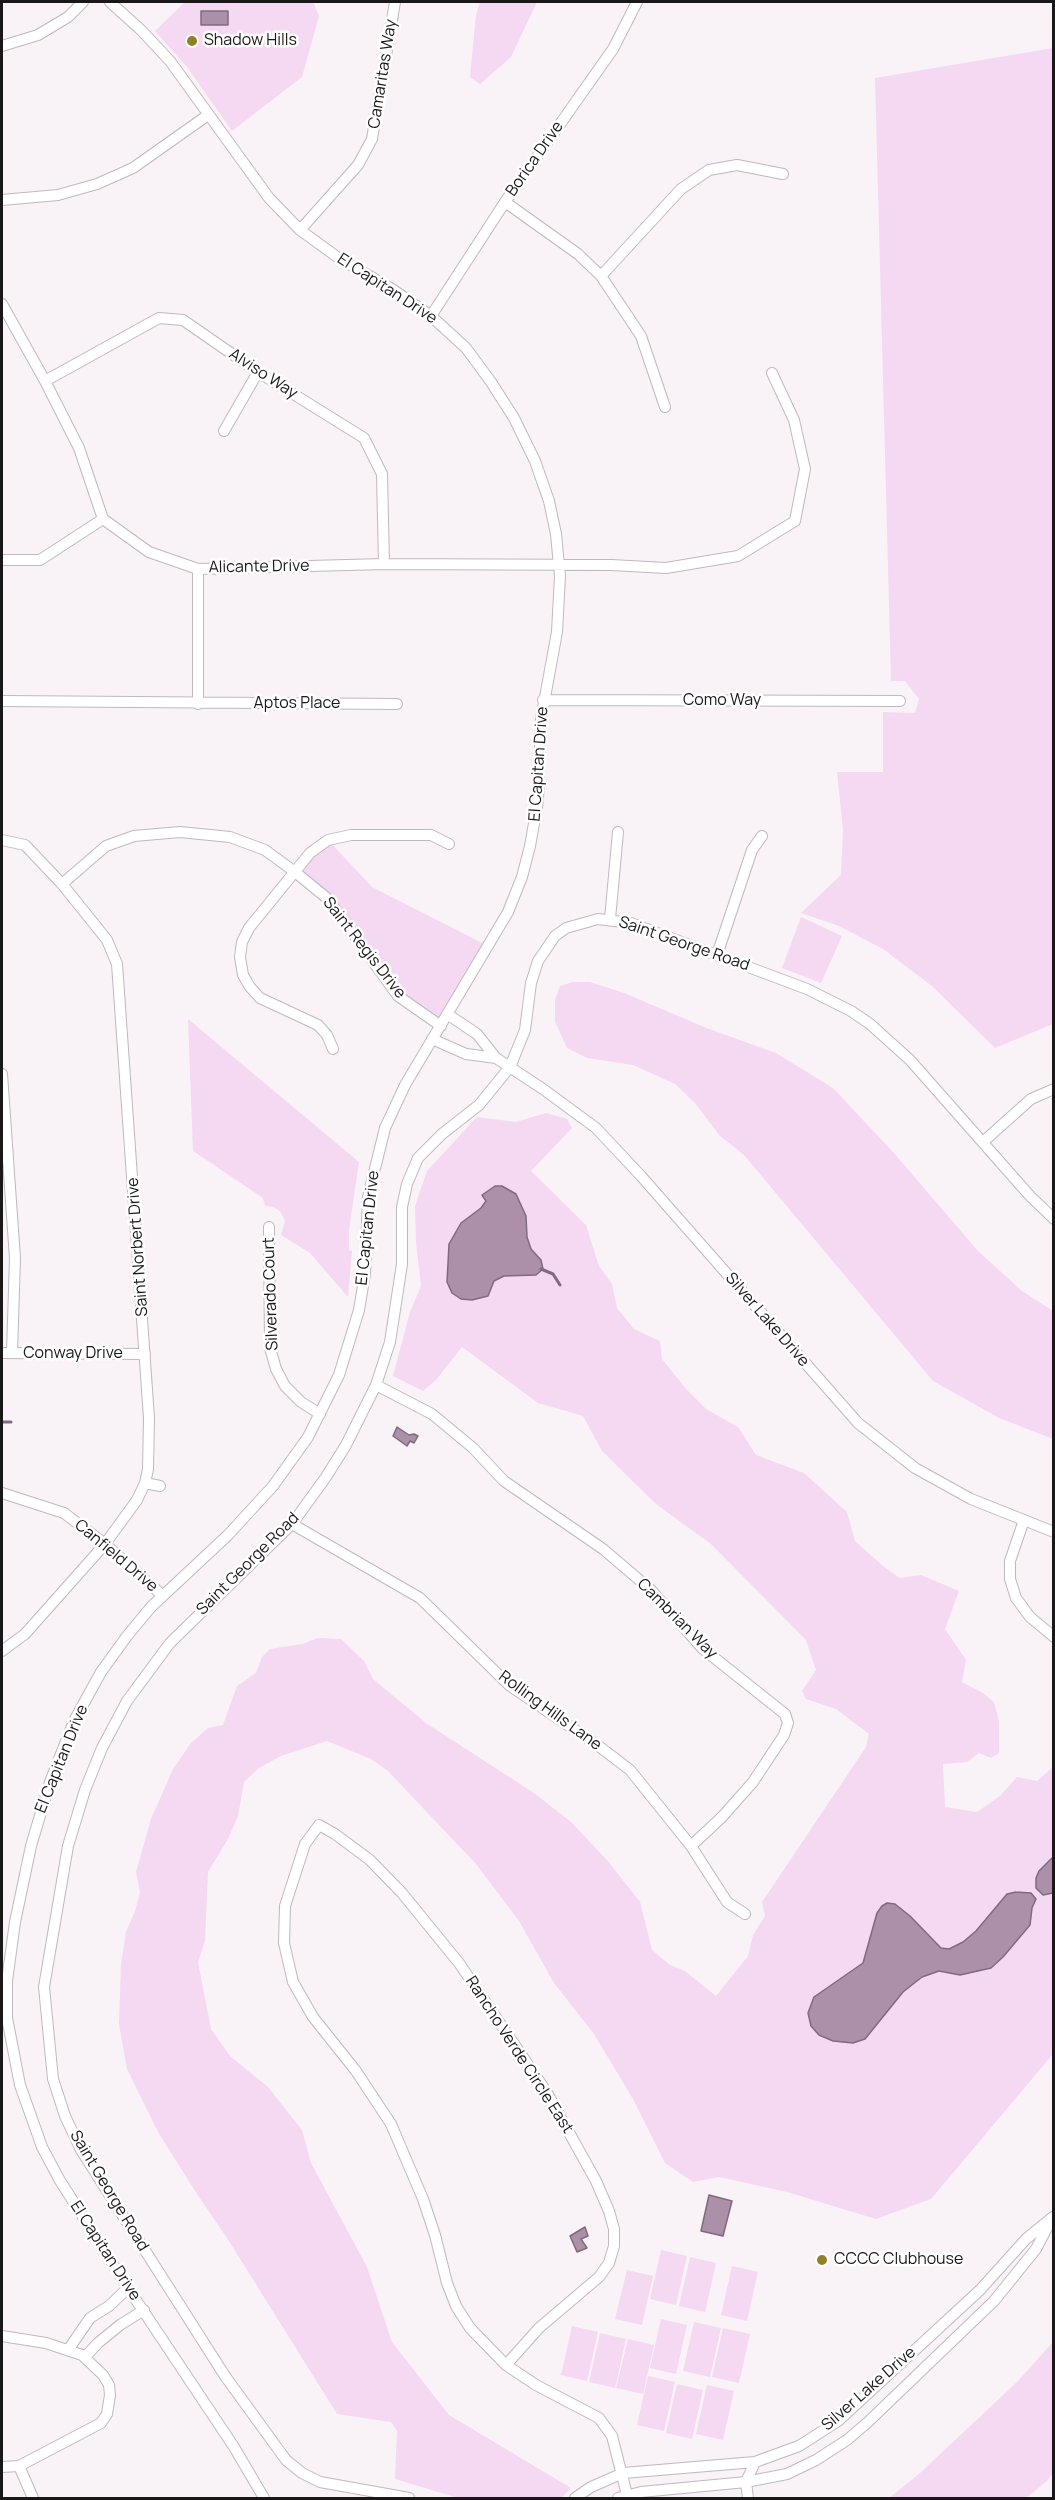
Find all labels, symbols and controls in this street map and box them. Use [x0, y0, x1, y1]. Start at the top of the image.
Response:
street label: Camaritas Way [365, 18, 401, 130]
place label: Shadow Hills [204, 31, 297, 51]
marker: Shadow Hills [185, 34, 199, 48]
street label: Borica Drive [502, 118, 568, 200]
street label: El Capitan Drive [334, 250, 440, 328]
street label: Alviso Way [225, 345, 301, 403]
street label: Alicante Drive [208, 557, 310, 577]
street label: Como Way [683, 691, 761, 711]
street label: Aptos Place [254, 694, 340, 714]
street label: El Capitan Drive [525, 706, 553, 822]
street label: Saint Regis Drive [318, 894, 410, 1002]
street label: Saint George Road [616, 913, 752, 975]
street label: El Capitan Drive [352, 1170, 384, 1286]
street label: Saint Norbert Drive [124, 1177, 152, 1317]
street label: Silverado Court [259, 1237, 283, 1351]
street label: Silver Lake Drive [721, 1269, 813, 1371]
street label: Conway Drive [23, 1344, 123, 1364]
street label: Saint George Road [193, 1509, 303, 1619]
street label: Canfield Drive [71, 1516, 161, 1596]
street label: Cambrian Way [633, 1575, 721, 1663]
street label: Rolling Hills Lane [495, 1667, 605, 1755]
street label: El Capitan Drive [32, 1702, 92, 1816]
street label: Rancho Verde Circle East [461, 1973, 577, 2137]
street label: Saint George Road [65, 2127, 153, 2255]
street label: El Capitan Drive [66, 2198, 144, 2304]
place label: CCCC Clubhouse [834, 2250, 963, 2270]
marker: CCCC Clubhouse [815, 2253, 829, 2267]
street label: Silver Lake Drive [818, 2343, 920, 2435]

